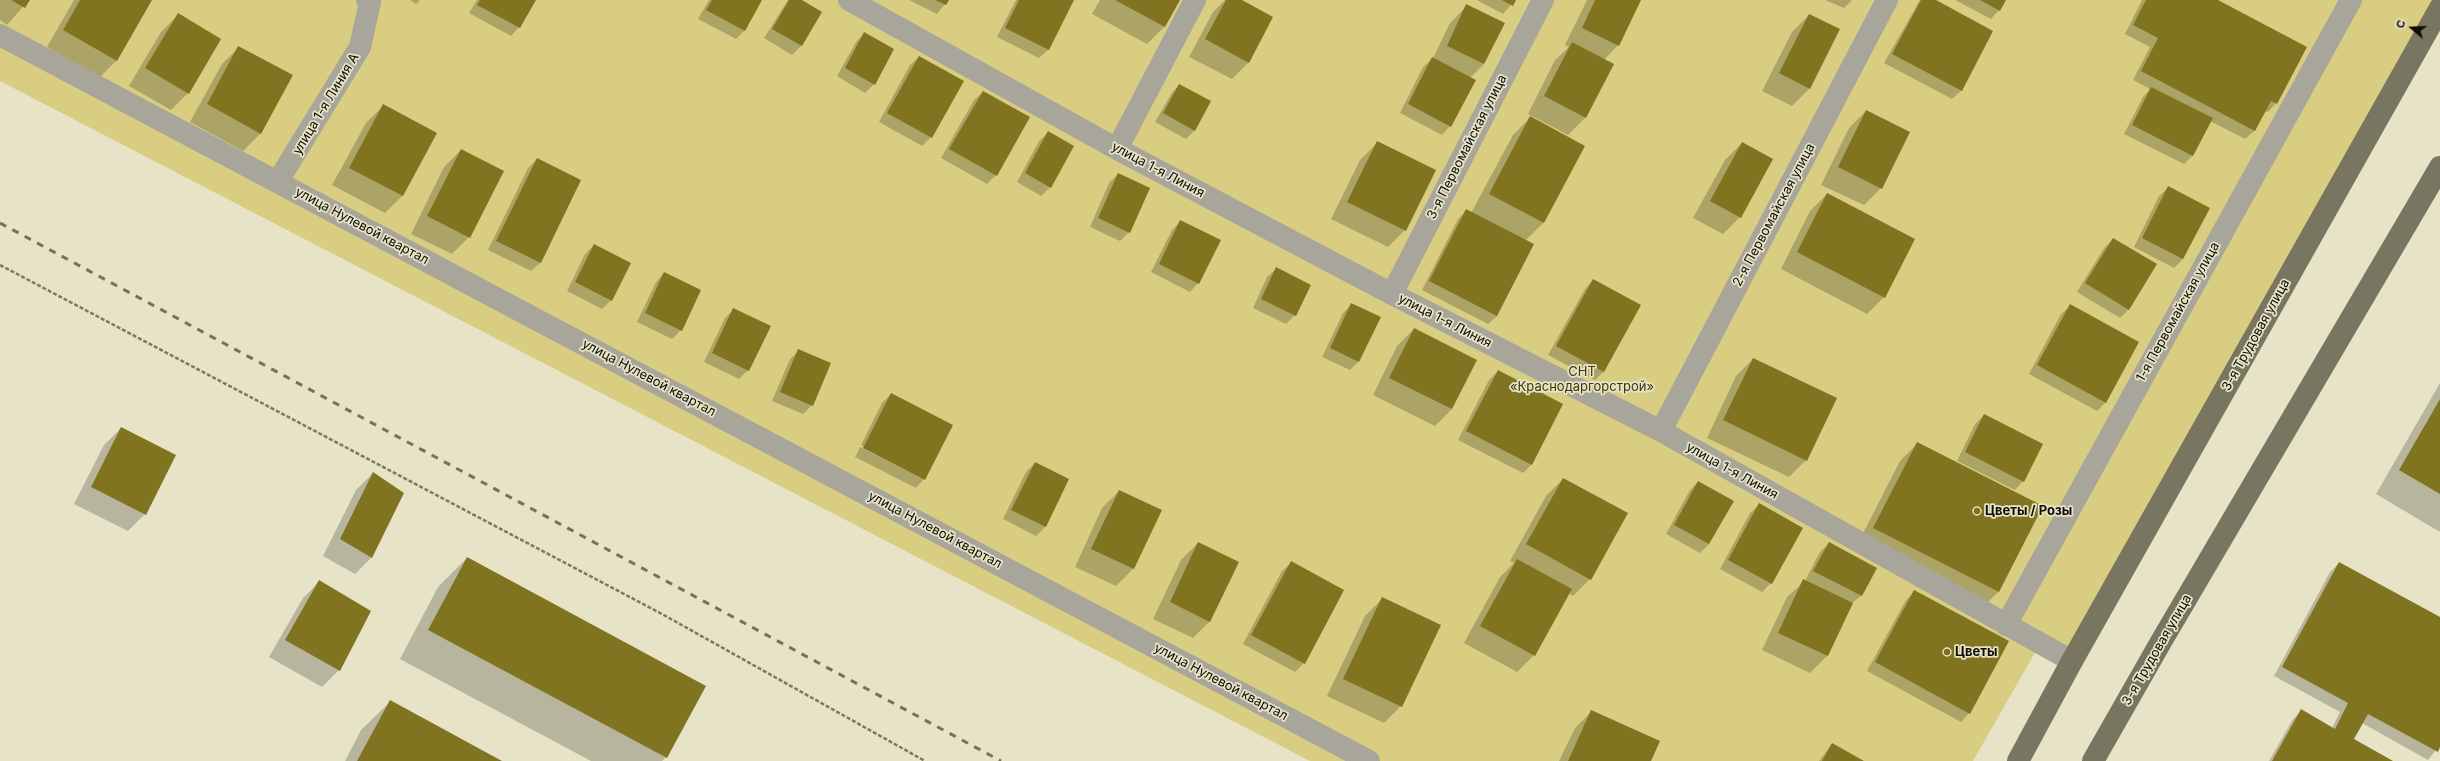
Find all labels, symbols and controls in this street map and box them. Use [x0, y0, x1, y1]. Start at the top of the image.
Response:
north arrow [2392, 8, 2432, 48]
text: С [2393, 18, 2409, 30]
street label: улица 1-я Линия А [290, 51, 362, 157]
street label: 3-я Первомайская улица [1424, 72, 1510, 222]
street label: улица 1-я Линия [1109, 139, 1207, 201]
street label: 2-я Первомайская улица [1730, 141, 1818, 289]
street label: улица Нулевой квартал [293, 184, 431, 268]
street label: 1-я Первомайская улица [2133, 240, 2223, 384]
street label: 3-я Трудовая улица [2219, 276, 2293, 394]
street label: улица 1-я Линия [1396, 291, 1494, 351]
street label: улица Нулевой квартал [580, 336, 718, 420]
park label: СНТ «Краснодаргорстрой» [1510, 364, 1654, 395]
street label: улица 1-я Линия [1683, 439, 1781, 503]
street label: улица Нулевой квартал [866, 488, 1004, 572]
place label: Цветы / Розы [1985, 503, 2072, 519]
marker: Цветы / Розы [1972, 506, 1982, 516]
street label: 3-я Трудовая улица [2119, 592, 2195, 708]
street label: улица Нулевой квартал [1152, 640, 1290, 724]
place label: Цветы [1955, 644, 1997, 660]
marker: Цветы [1942, 647, 1952, 657]

